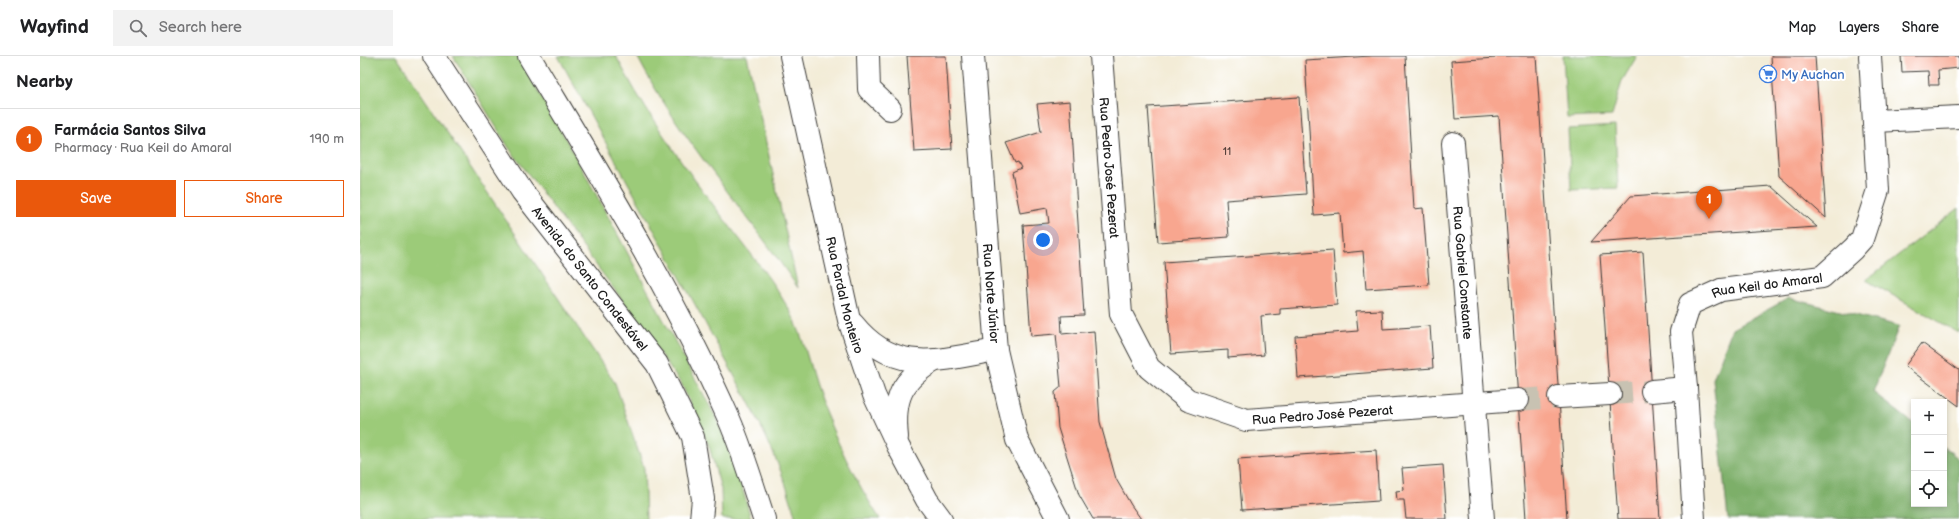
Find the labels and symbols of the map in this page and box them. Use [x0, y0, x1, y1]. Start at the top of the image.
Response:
supermarket icon: My Auchan [1758, 64, 1778, 84]
place label: My Auchan [1781, 67, 1845, 83]
street label: Rua Pedro José Pezerat [1095, 97, 1122, 239]
house number: 11 [1223, 145, 1231, 158]
pin: 1 [1696, 186, 1722, 219]
street label: Avenida do Santo Condestável [528, 204, 651, 354]
street label: Rua Gabriel Constante [1449, 205, 1476, 340]
your location [1033, 230, 1053, 250]
street label: Rua Pardal Monteiro [822, 235, 867, 356]
street label: Rua Norte Júnior [979, 243, 1002, 344]
street label: Rua Keil do Amaral [1709, 270, 1823, 302]
street label: Rua Pedro José Pezerat [1251, 402, 1394, 429]

